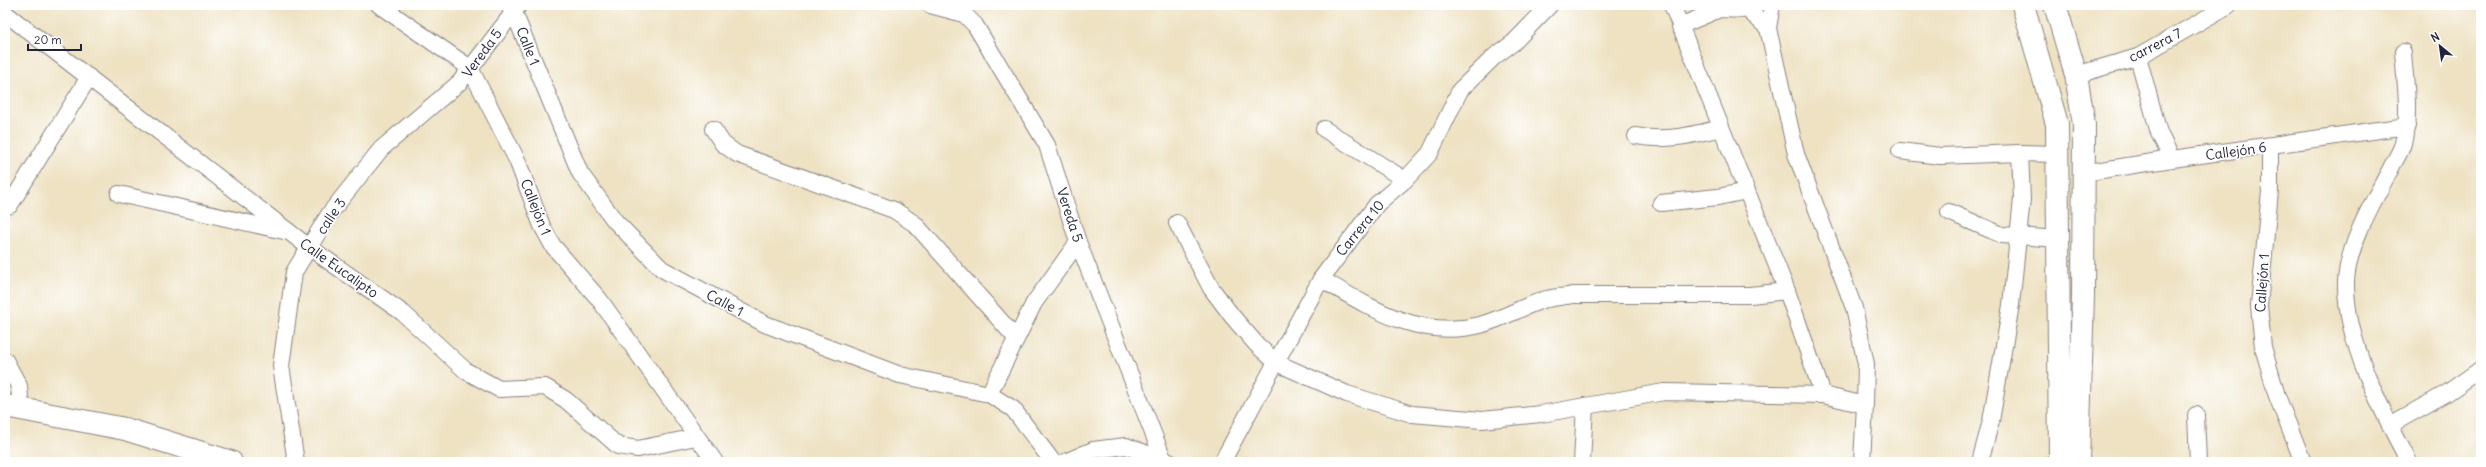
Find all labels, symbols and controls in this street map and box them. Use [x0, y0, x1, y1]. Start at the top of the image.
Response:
street label: Calle 1 [512, 24, 544, 68]
street label: carrera 7 [2125, 24, 2185, 66]
street label: Vereda 5 [458, 25, 506, 81]
scale bar [28, 26, 81, 52]
north arrow [2420, 26, 2460, 66]
text: N [2428, 29, 2442, 45]
text: 20 m [34, 32, 62, 47]
street label: Callejón 6 [2204, 138, 2268, 164]
street label: Callejón 1 [517, 176, 555, 238]
street label: Vereda 5 [1053, 185, 1087, 245]
street label: calle 3 [312, 194, 350, 238]
street label: Carrera 10 [1332, 196, 1388, 260]
street label: Calle Eucalipto [296, 234, 382, 302]
street label: Callejón 1 [2251, 253, 2273, 313]
street label: Calle 1 [703, 286, 747, 320]

